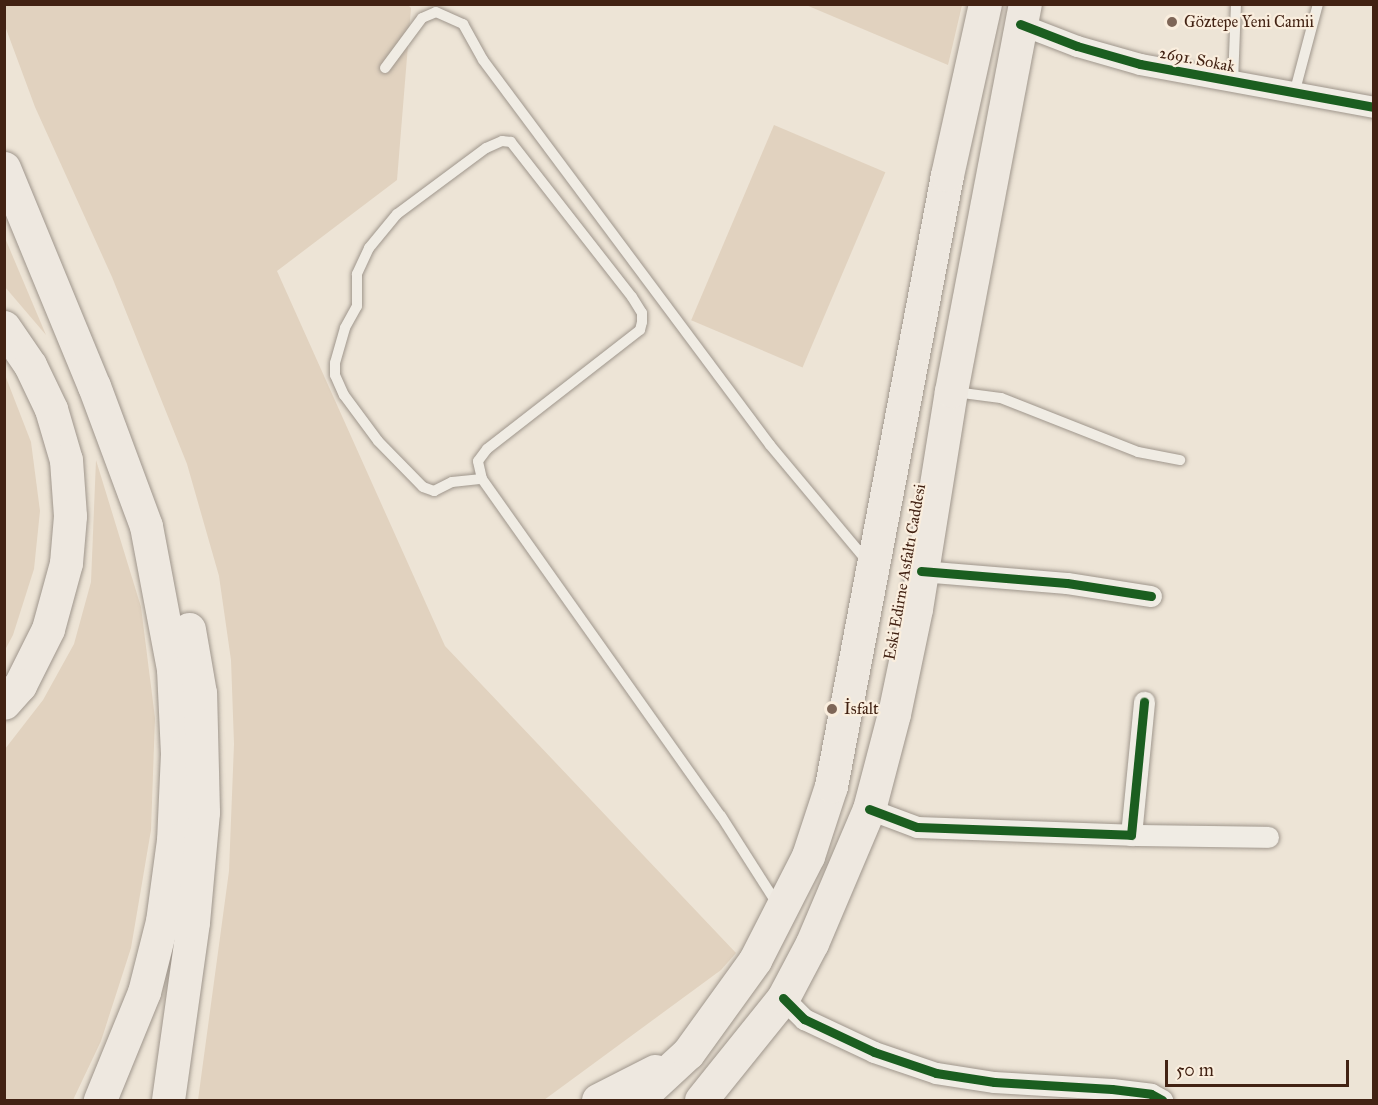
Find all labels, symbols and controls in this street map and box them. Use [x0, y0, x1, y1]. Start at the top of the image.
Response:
place label: Göztepe Yeni Camii [1184, 12, 1314, 32]
marker: Göztepe Yeni Camii [1165, 15, 1179, 29]
street label: 2691. Sokak [1158, 43, 1236, 77]
street label: Eski Edirne Asfaltı Caddesi [880, 483, 930, 661]
place label: İsfalt [844, 699, 879, 719]
marker: İsfalt [825, 702, 839, 716]
scale bar [1168, 1048, 1352, 1086]
text: 50 m [1176, 1059, 1214, 1081]

